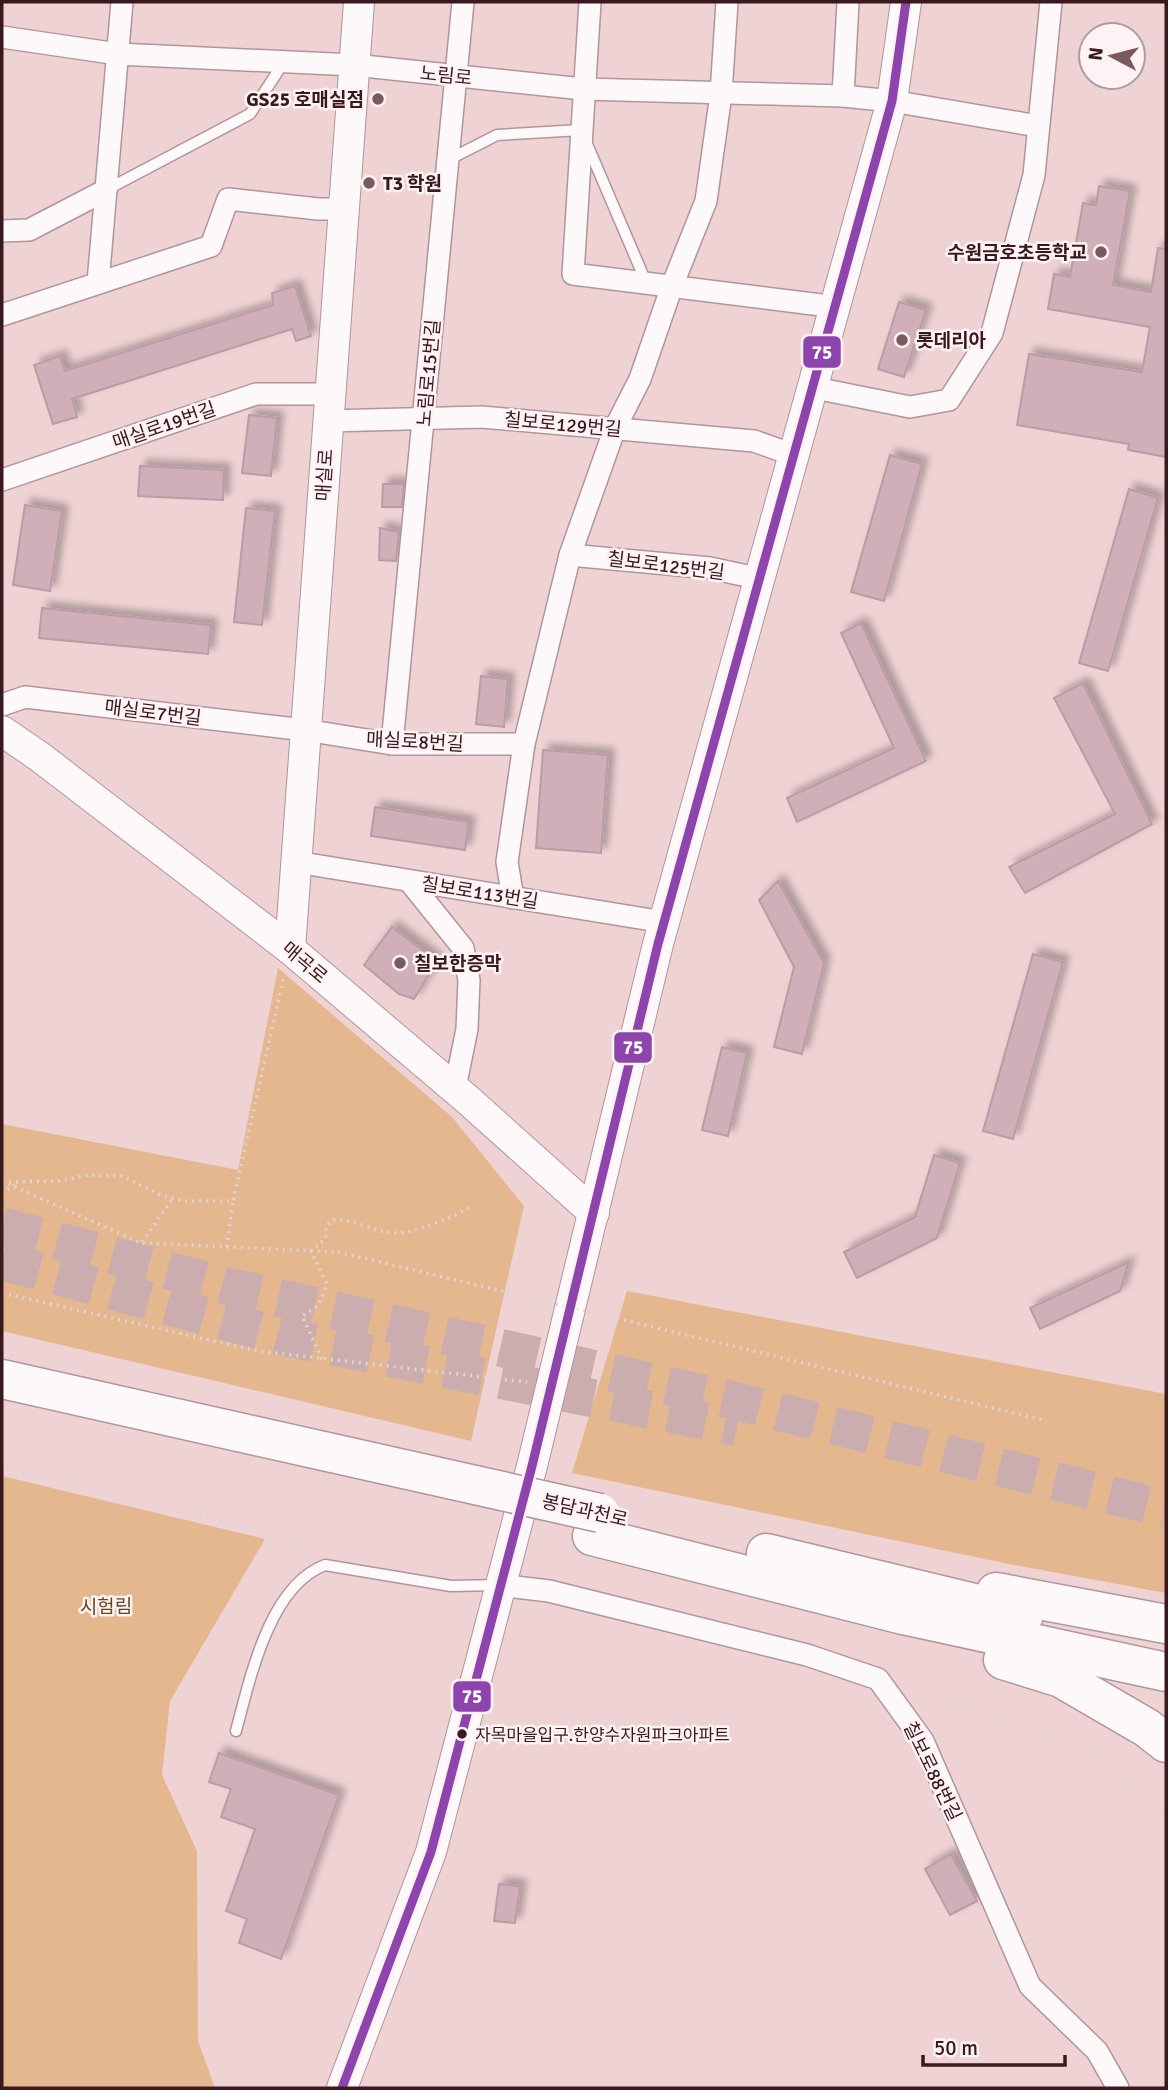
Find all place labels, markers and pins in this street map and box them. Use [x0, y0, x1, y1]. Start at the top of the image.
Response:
place label: GS25 호매실점 [246, 88, 364, 112]
marker: GS25 호매실점 [370, 91, 386, 107]
place label: T3 학원 [383, 172, 442, 196]
marker: T3 학원 [361, 175, 377, 191]
place label: 수원금호초등학교 [947, 241, 1087, 265]
marker: 수원금호초등학교 [1093, 244, 1109, 260]
place label: 롯데리아 [916, 329, 986, 353]
marker: 롯데리아 [894, 332, 910, 348]
place label: 칠보한증막 [414, 952, 501, 976]
marker: 칠보한증막 [392, 955, 408, 971]
place label: 자목마을입구.한양수자원파크아파트 [475, 1725, 730, 1746]
marker: 자목마을입구.한양수자원파크아파트 [455, 1727, 469, 1741]

